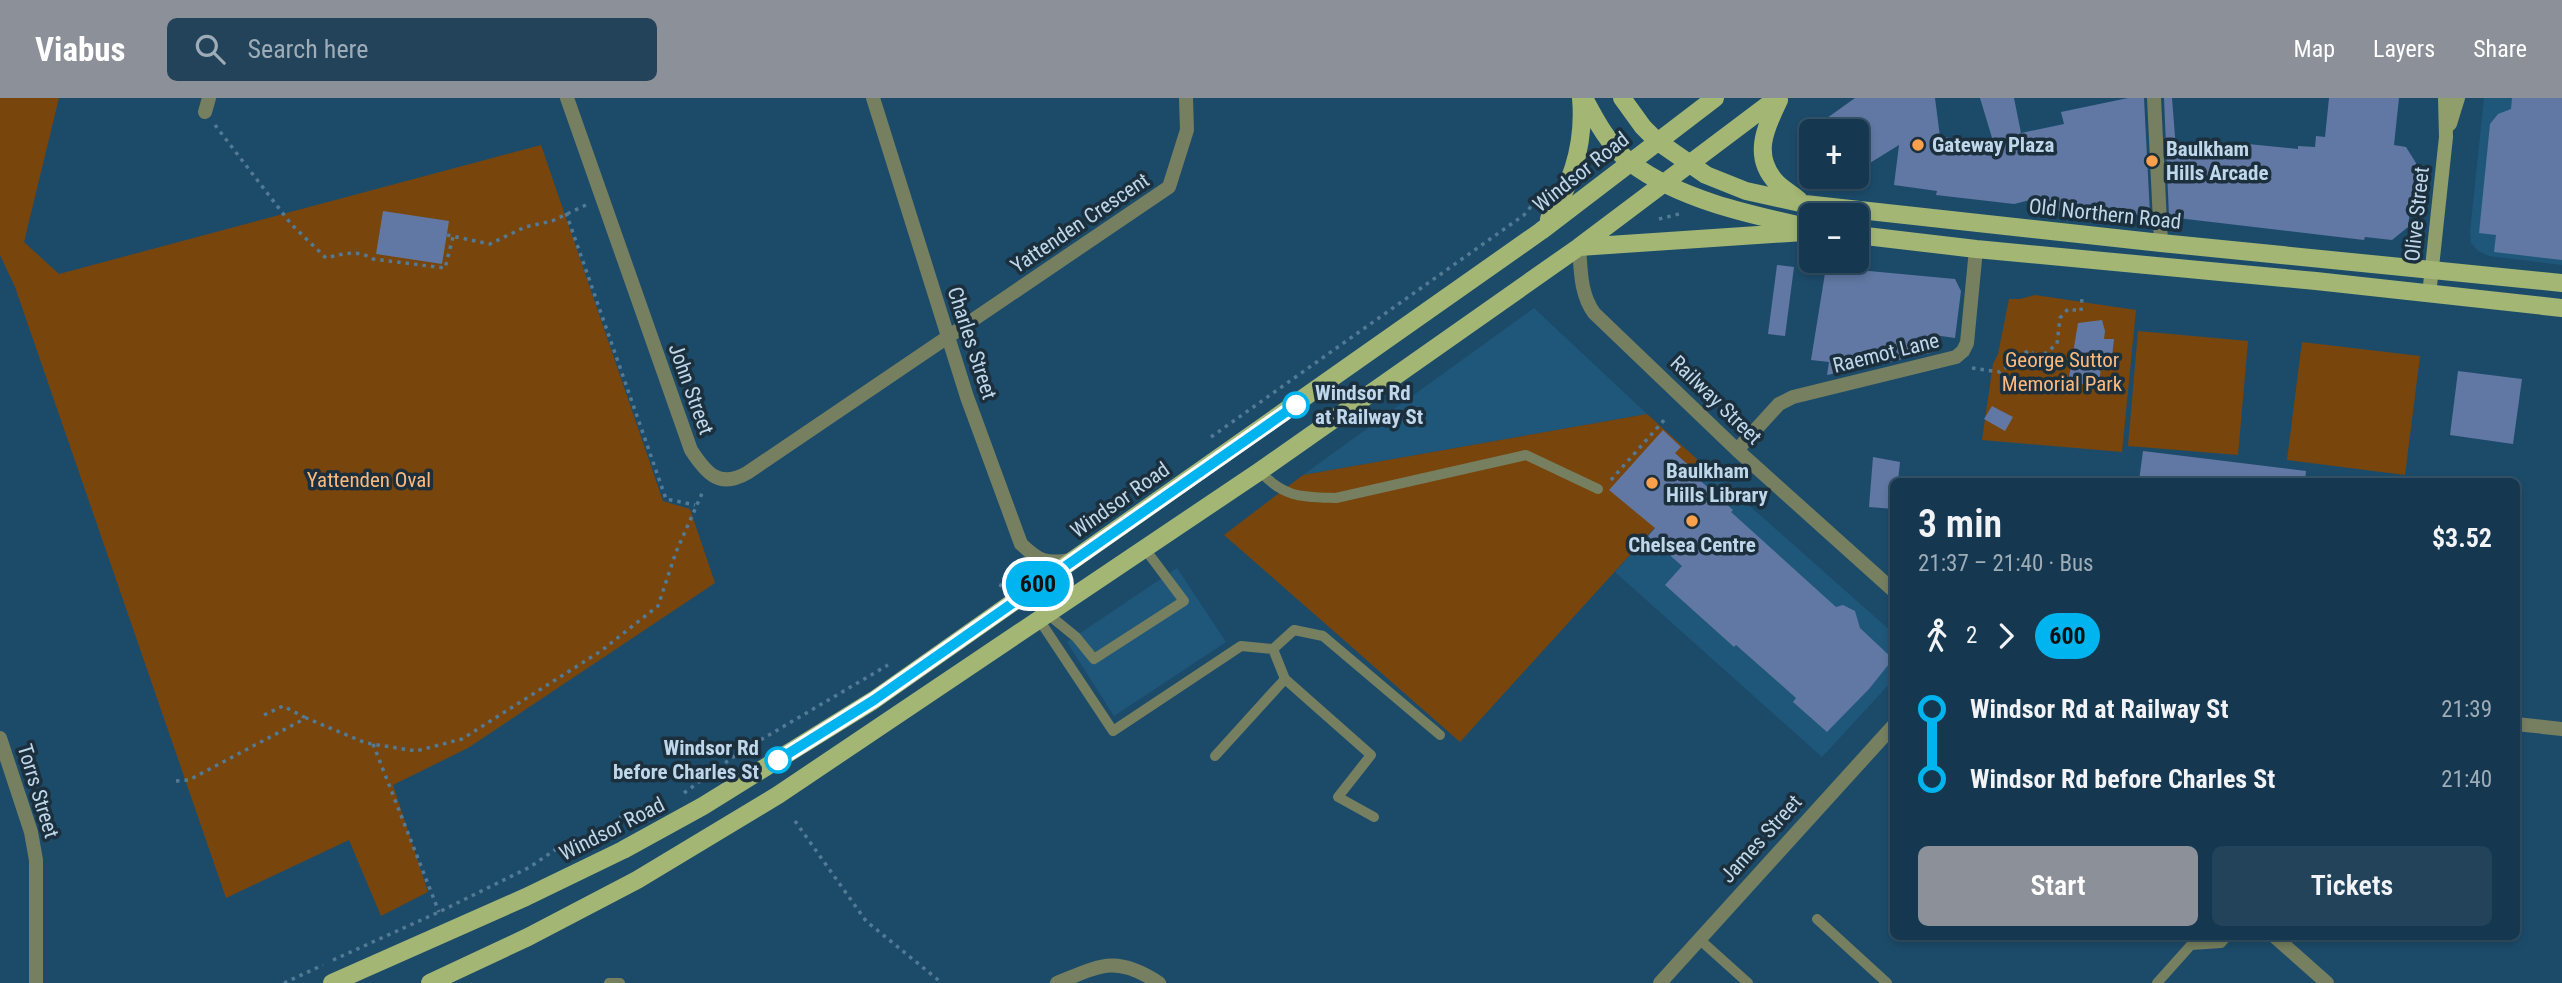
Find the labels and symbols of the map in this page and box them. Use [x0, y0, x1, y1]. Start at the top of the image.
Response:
street label: Windsor Road [1528, 127, 1634, 217]
place label: Gateway Plaza [1932, 133, 2055, 157]
marker: Gateway Plaza [1910, 137, 1926, 153]
place label: Baulkham Hills Arcade [2166, 137, 2268, 185]
marker: Baulkham Hills Arcade [2144, 153, 2160, 169]
street label: Olive Street [2400, 166, 2434, 262]
street label: Yattenden Crescent [1006, 168, 1154, 278]
street label: Old Northern Road [2028, 194, 2182, 234]
street label: Charles Street [943, 284, 1001, 402]
street label: Raemot Lane [1830, 328, 1942, 378]
street label: John Street [663, 340, 719, 438]
park label: George Suttor Memorial Park [2002, 348, 2123, 396]
street label: Railway Street [1666, 351, 1766, 449]
place label: Windsor Rd at Railway St [1315, 381, 1423, 429]
marker: Windsor Rd at Railway St [1283, 392, 1309, 418]
street label: Windsor Road [1066, 457, 1174, 543]
place label: Baulkham Hills Library [1666, 459, 1769, 507]
park label: Yattenden Oval [307, 468, 431, 492]
marker: Baulkham Hills Library [1644, 475, 1660, 491]
marker: Chelsea Centre [1684, 513, 1700, 529]
place label: Chelsea Centre [1628, 533, 1756, 557]
line badge: 600 [998, 561, 1078, 607]
place label: Windsor Rd before Charles St [613, 736, 759, 784]
street label: Torrs Street [12, 741, 64, 841]
marker: Windsor Rd before Charles St [765, 747, 791, 773]
street label: James Street [1715, 790, 1807, 888]
street label: Windsor Road [555, 792, 669, 866]

